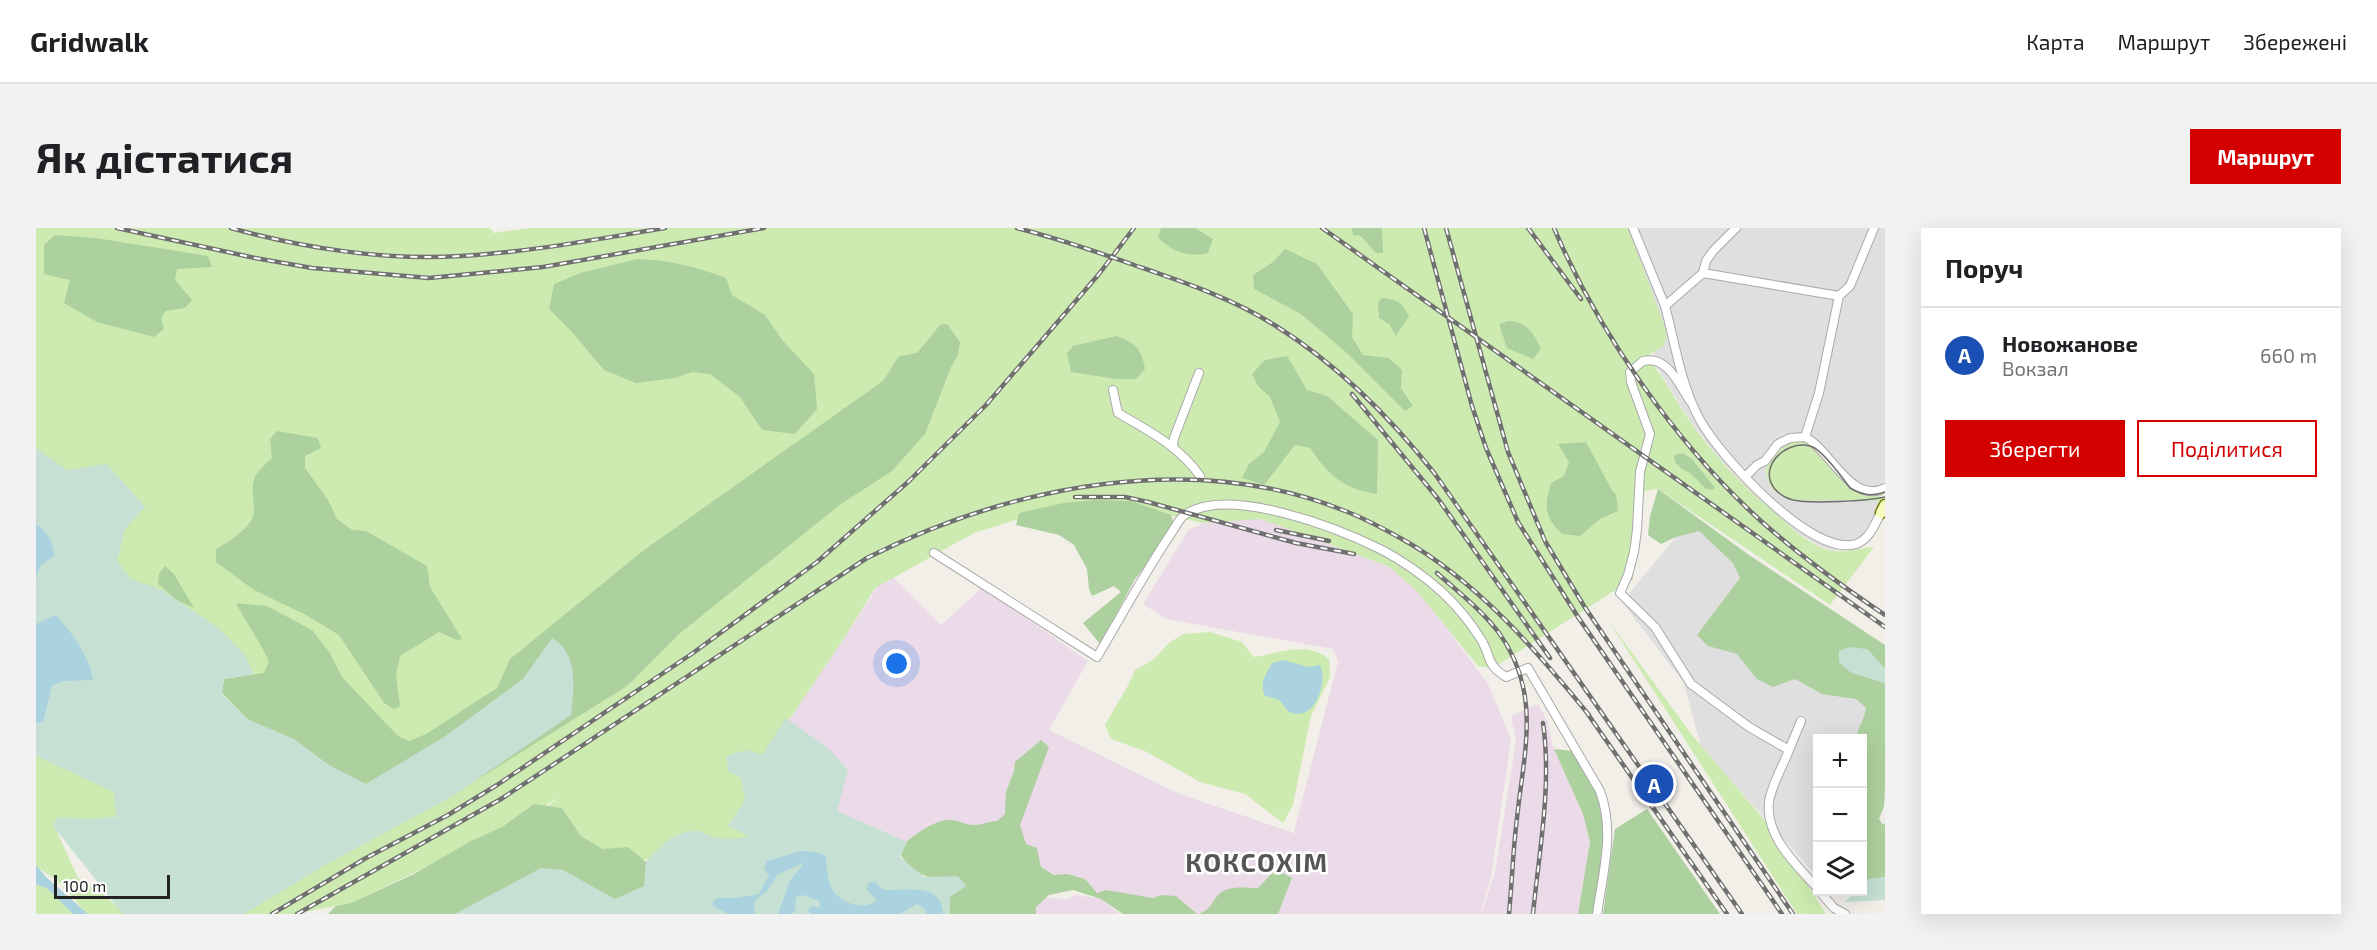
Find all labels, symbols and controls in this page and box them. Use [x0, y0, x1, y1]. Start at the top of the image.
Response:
text: Gridwalk [30, 24, 149, 58]
text: Карта [2026, 29, 2085, 54]
text: Маршрут [2118, 29, 2210, 54]
text: Збережені [2243, 29, 2347, 54]
button: Маршрут [2190, 129, 2341, 184]
text: Як дістатися [36, 131, 293, 181]
text: Поруч [1945, 252, 2023, 283]
text: Новожанове [2002, 330, 2138, 356]
text: A [1958, 343, 1971, 367]
text: 660 m [2260, 343, 2317, 367]
text: Вокзал [2002, 356, 2069, 380]
button: Зберегти [1945, 420, 2125, 477]
button: Поділитися [2137, 420, 2317, 477]
your location [882, 649, 911, 678]
map controls [1813, 734, 1867, 896]
button: + [1813, 734, 1867, 788]
pin: A [1634, 762, 1674, 806]
button: − [1813, 788, 1867, 842]
button: layers [1813, 842, 1867, 896]
district label: КОКСОХІМ [1185, 846, 1329, 877]
scale bar [54, 872, 170, 900]
text: 100 m [63, 876, 106, 895]

